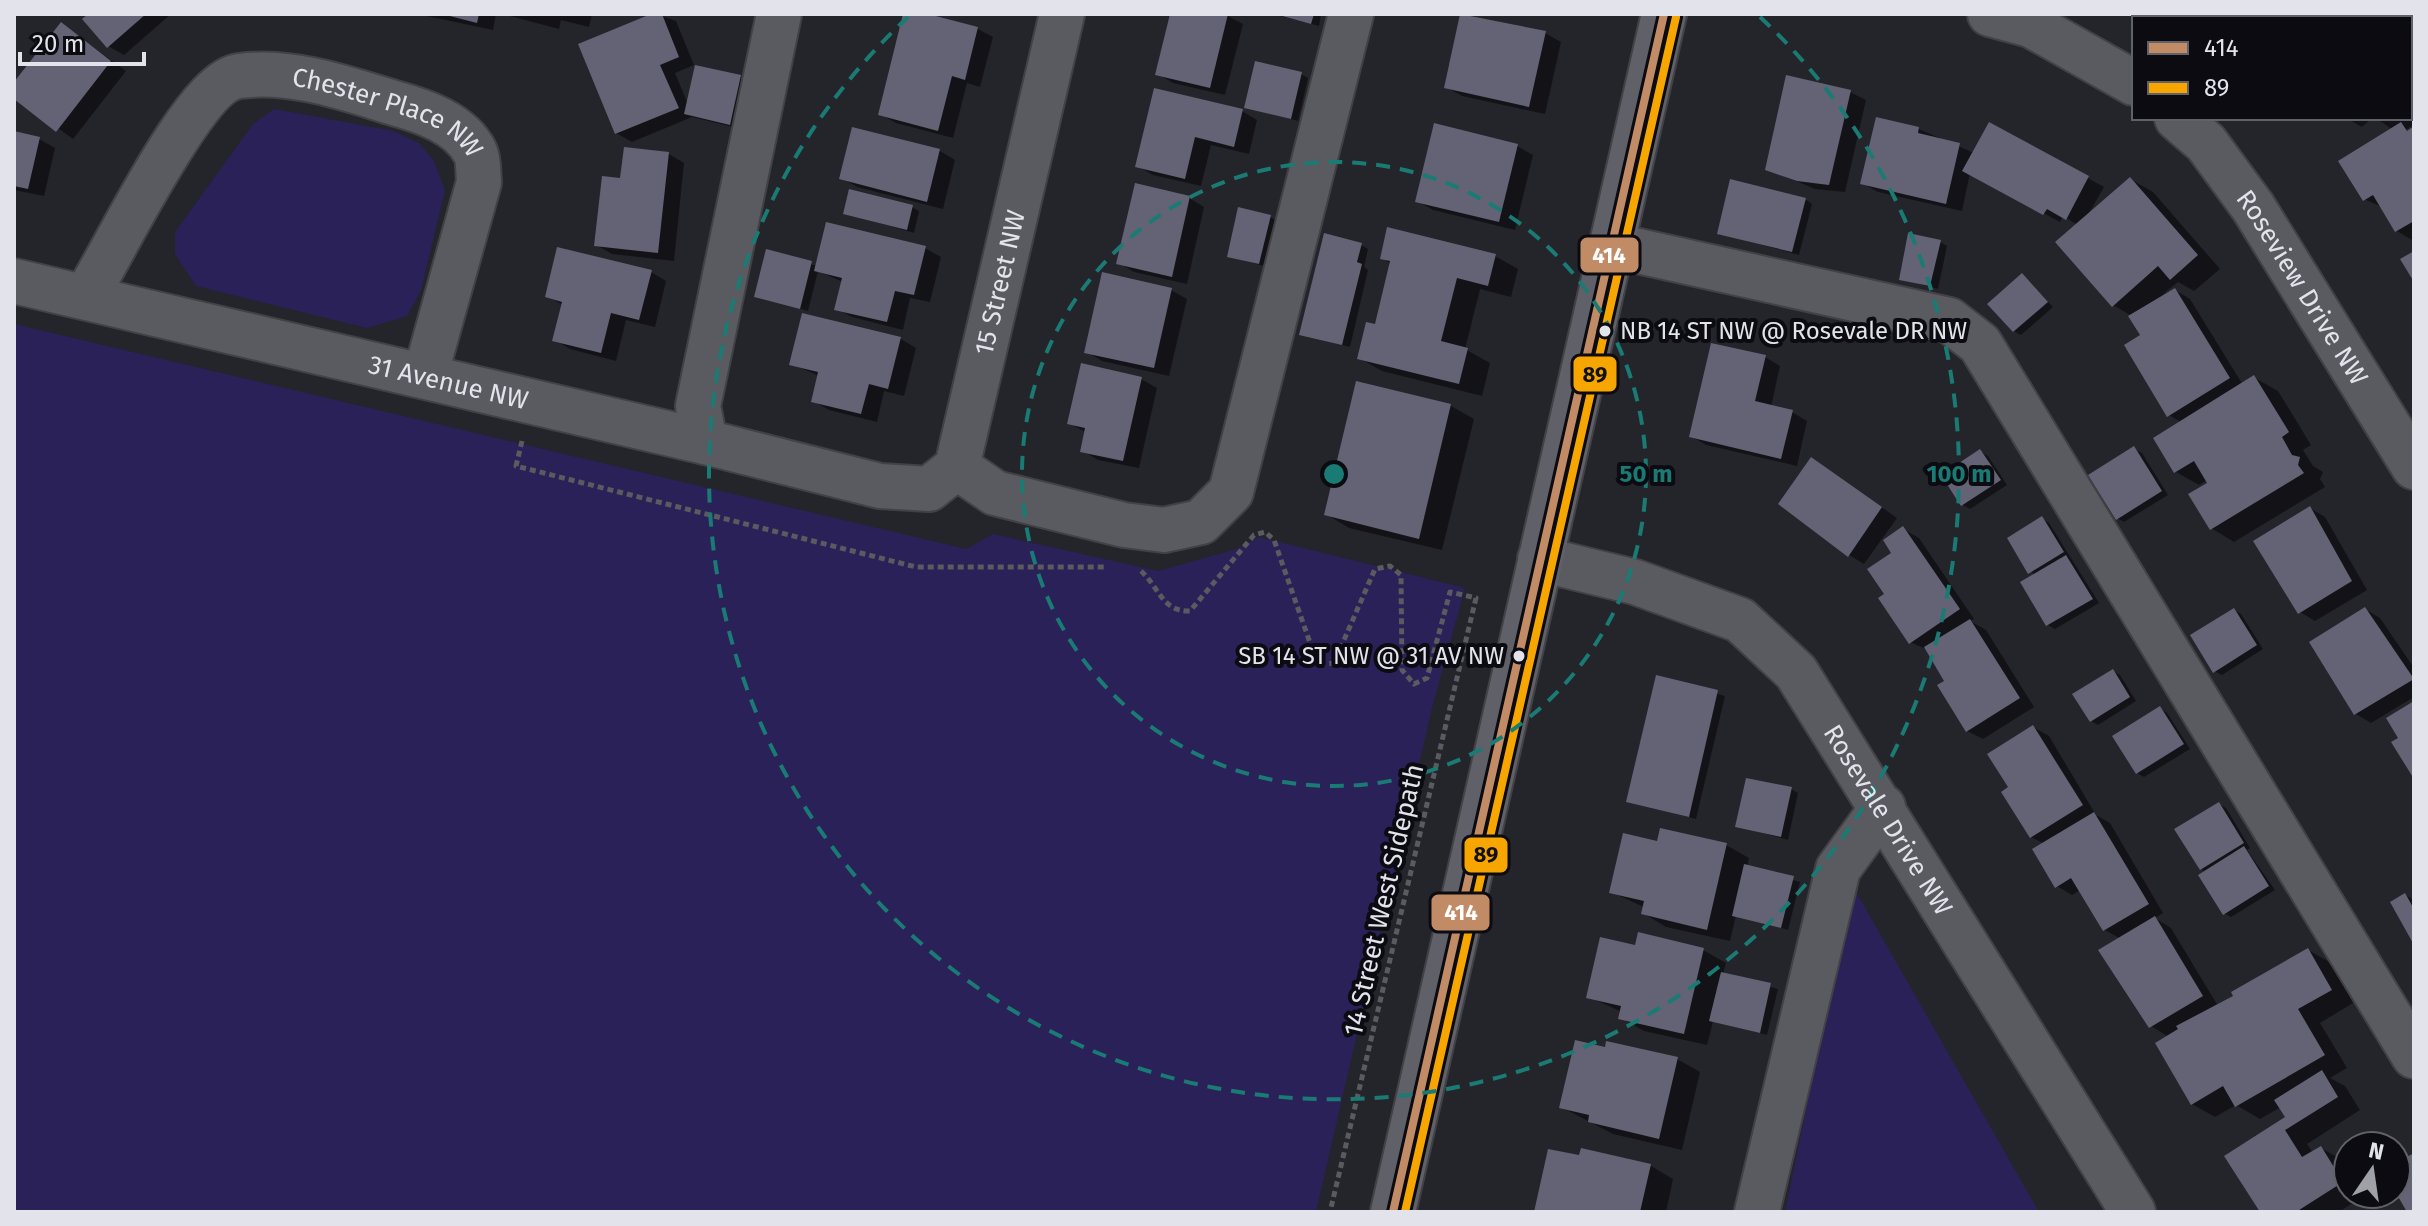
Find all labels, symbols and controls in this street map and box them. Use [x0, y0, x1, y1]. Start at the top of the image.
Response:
scale bar [20, 16, 144, 66]
legend [2132, 16, 2412, 120]
text: 20 m [32, 30, 84, 58]
text: 414 [2204, 34, 2239, 62]
street label: Chester Place NW [290, 61, 490, 163]
text: 89 [2204, 74, 2229, 102]
street label: Roseview Drive NW [2230, 184, 2375, 390]
street label: 15 Street NW [968, 207, 1032, 358]
line badge: 414 [1579, 236, 1640, 274]
text: 414 [1592, 242, 1626, 269]
place label: NB 14 ST NW @ Rosevale DR NW [1620, 317, 1967, 345]
marker: NB 14 ST NW @ Rosevale DR NW [1597, 323, 1613, 339]
street label: 31 Avenue NW [365, 349, 531, 416]
line badge: 89 [1572, 355, 1618, 393]
text: 89 [1583, 361, 1607, 388]
centre of rings [1320, 460, 1348, 488]
text: 50 m [1620, 460, 1672, 488]
text: 100 m [1926, 460, 1992, 488]
place label: SB 14 ST NW @ 31 AV NW [1238, 642, 1504, 670]
marker: SB 14 ST NW @ 31 AV NW [1511, 648, 1527, 664]
street label: Rosevale Drive NW [1817, 719, 1959, 921]
street label: 14 Street West Sidepath [1338, 761, 1430, 1039]
line badge: 89 [1463, 836, 1509, 874]
text: 89 [1474, 841, 1498, 868]
line badge: 414 [1430, 893, 1491, 932]
text: 414 [1444, 899, 1478, 926]
north arrow [2332, 1130, 2412, 1210]
text: N [2366, 1136, 2387, 1166]

